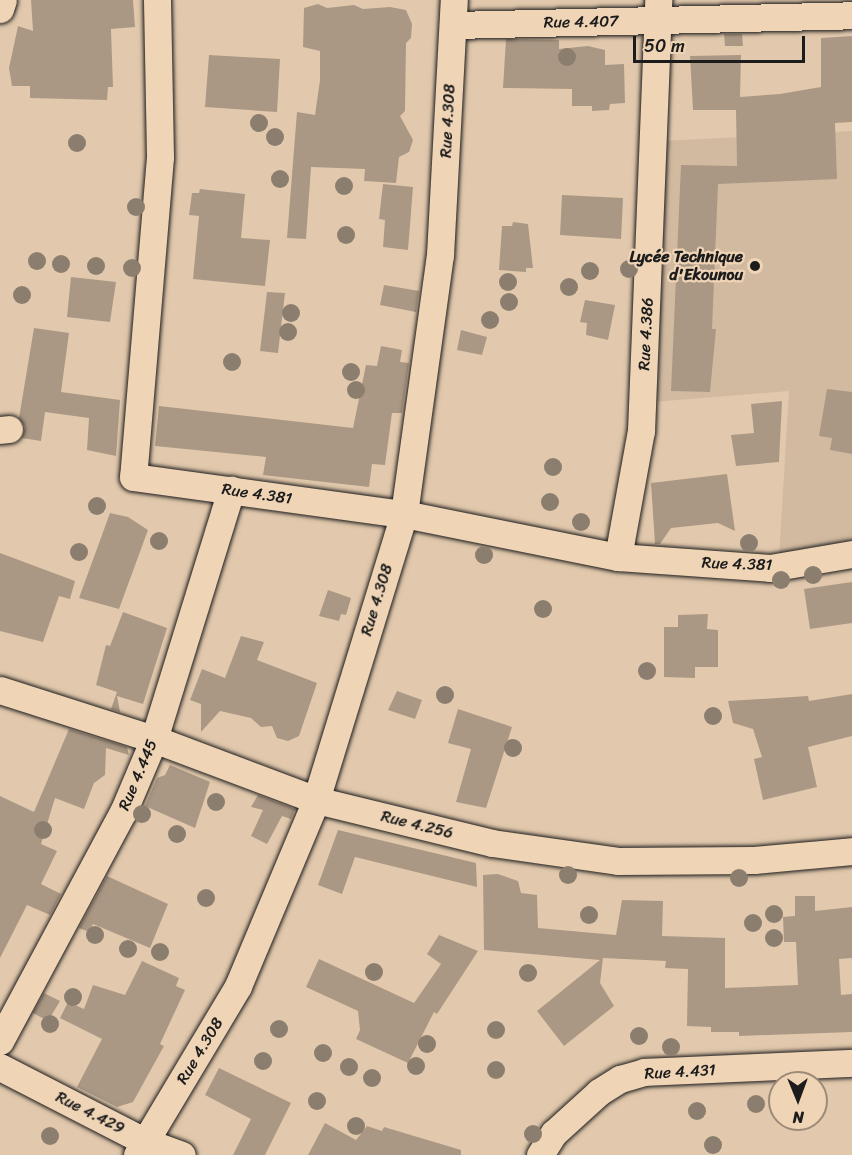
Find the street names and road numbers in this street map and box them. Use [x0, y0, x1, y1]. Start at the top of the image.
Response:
street label: Rue 4.407 [543, 12, 619, 32]
street label: Rue 4.308 [436, 84, 460, 158]
street label: Rue 4.386 [635, 297, 657, 371]
street label: Rue 4.381 [221, 480, 293, 508]
street label: Rue 4.381 [701, 553, 773, 575]
street label: Rue 4.308 [357, 562, 397, 638]
street label: Rue 4.445 [114, 737, 162, 813]
street label: Rue 4.256 [379, 807, 455, 843]
street label: Rue 4.308 [173, 1014, 227, 1088]
street label: Rue 4.431 [644, 1061, 716, 1083]
street label: Rue 4.429 [52, 1088, 128, 1138]

